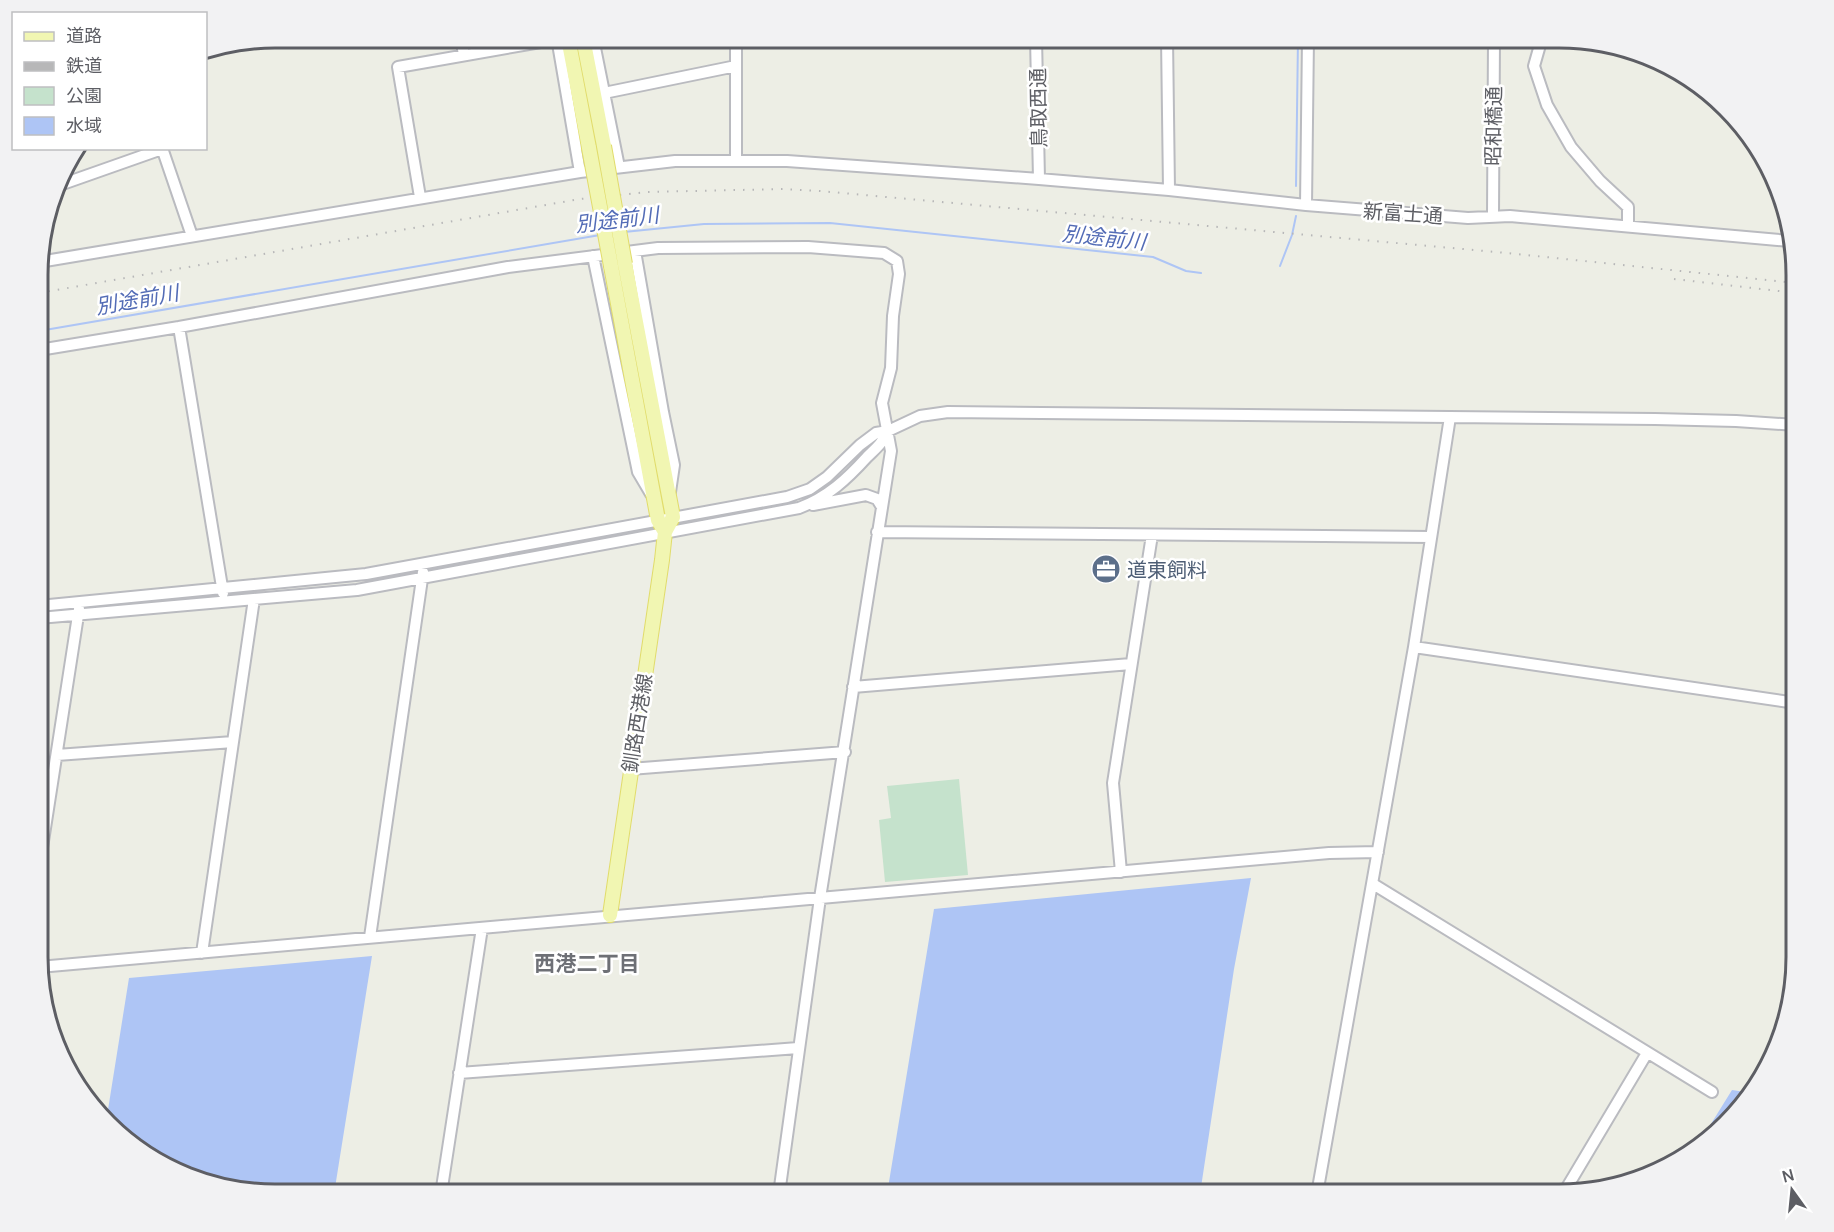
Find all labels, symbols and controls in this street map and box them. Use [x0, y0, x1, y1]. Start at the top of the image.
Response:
legend [12, 12, 207, 150]
text: 道路 [66, 23, 102, 47]
text: 鉄道 [66, 53, 102, 77]
street label: 鳥取西通 [1024, 68, 1052, 148]
text: 公園 [66, 83, 102, 107]
street label: 昭和橋通 [1479, 86, 1507, 166]
text: 水域 [66, 113, 102, 137]
street label: 新富士通 [1362, 197, 1444, 229]
water label: 別途前川 [574, 200, 662, 238]
water label: 別途前川 [1061, 219, 1149, 256]
water label: 別途前川 [93, 278, 183, 320]
office icon: 道東飼料 [1090, 553, 1122, 585]
place label: 道東飼料 [1127, 556, 1207, 583]
street label: 釧路西港線 [616, 672, 658, 774]
district label: 西港二丁目 [535, 949, 640, 977]
north arrow [1762, 1160, 1822, 1220]
text: N [1780, 1163, 1797, 1188]

